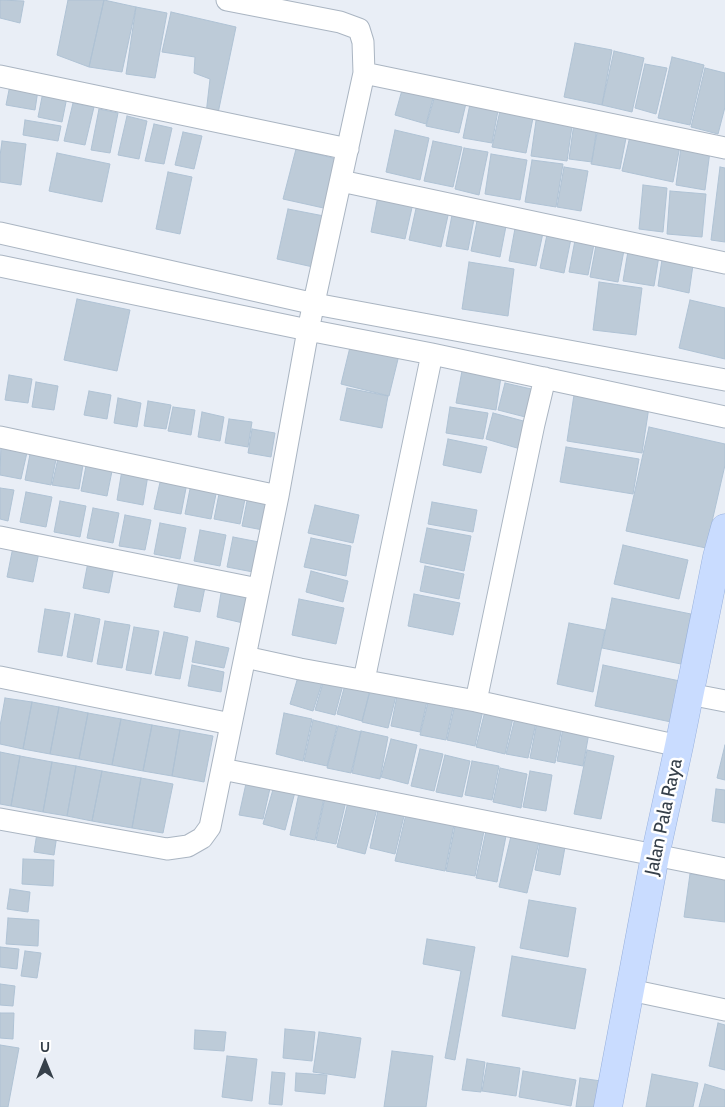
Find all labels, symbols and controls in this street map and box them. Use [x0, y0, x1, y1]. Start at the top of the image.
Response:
street label: Jalan Pala Raya [641, 757, 687, 877]
north arrow [20, 1037, 70, 1087]
text: U [40, 1038, 50, 1056]

